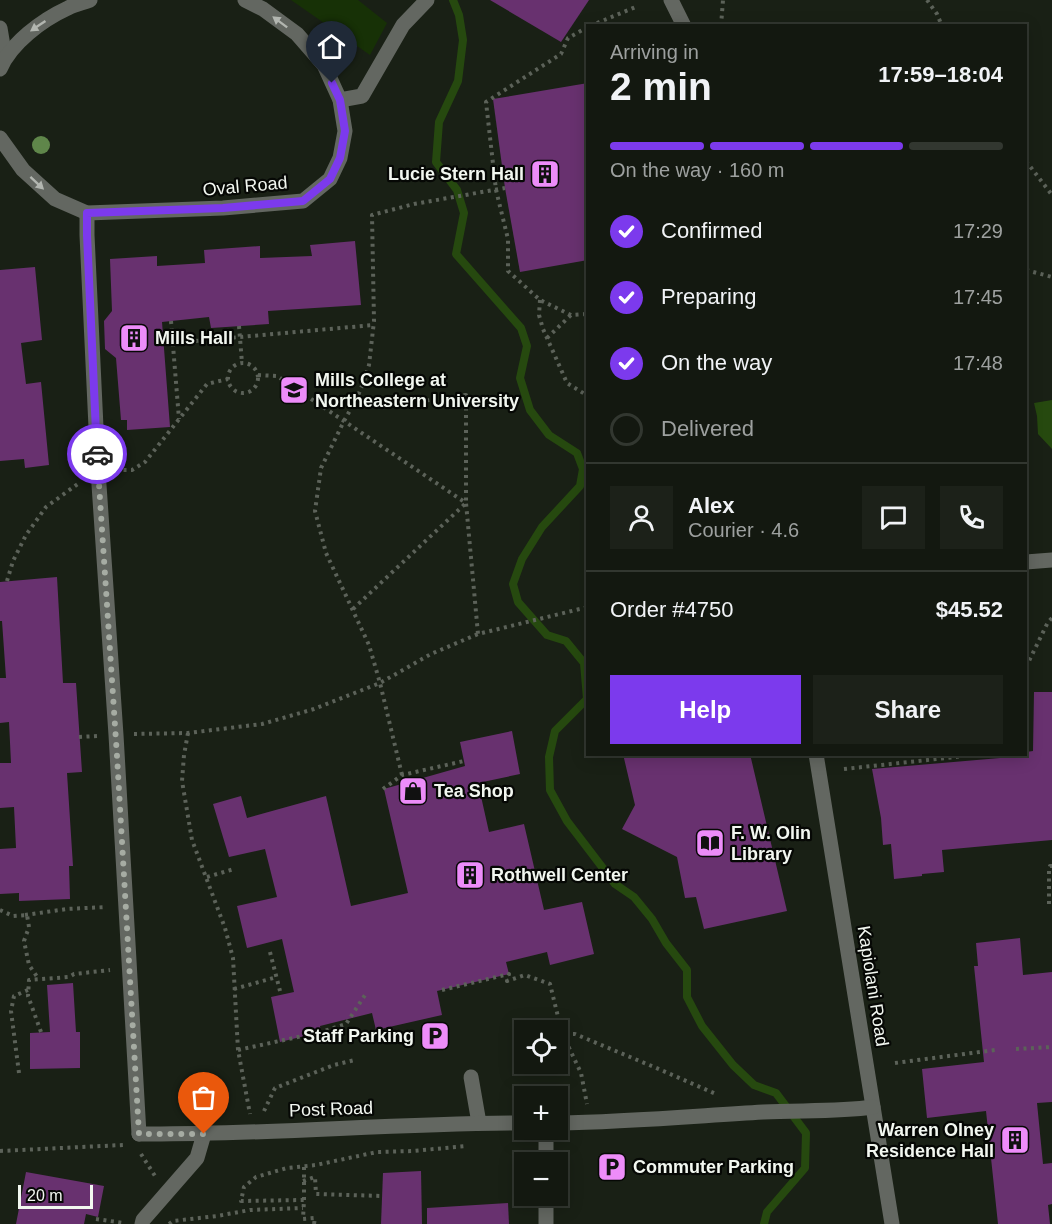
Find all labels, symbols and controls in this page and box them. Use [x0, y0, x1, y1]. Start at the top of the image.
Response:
one-way arrow [272, 15, 288, 28]
one-way arrow [30, 21, 47, 32]
pin [306, 21, 357, 83]
icon: home [315, 30, 348, 63]
text: Arriving in [610, 41, 699, 63]
text: 17:59–18:04 [878, 62, 1003, 87]
text: 2 min [610, 65, 712, 108]
building icon: Lucie Stern Hall [529, 158, 561, 190]
text: On the way · 160 m [610, 159, 785, 181]
place label: Lucie Stern Hall [388, 164, 524, 184]
street label: Oval Road [202, 172, 288, 200]
one-way arrow [29, 176, 44, 189]
icon: check [610, 215, 643, 248]
text: Confirmed [661, 218, 762, 243]
text: 17:29 [953, 220, 1003, 242]
icon: check [610, 281, 643, 314]
text: Preparing [661, 284, 756, 309]
text: 17:45 [953, 286, 1003, 308]
building icon: Mills Hall [118, 322, 150, 354]
place label: Mills Hall [155, 328, 233, 348]
icon: check [610, 347, 643, 380]
text: On the way [661, 350, 772, 375]
text: 17:48 [953, 352, 1003, 374]
place label: Mills College at Northeastern University [315, 370, 519, 411]
school or university icon: Mills College at Northeastern University [278, 374, 310, 406]
text: Delivered [661, 416, 754, 441]
courier [67, 424, 127, 484]
icon: car [81, 438, 114, 471]
button: person [610, 486, 673, 549]
button: chat [862, 486, 925, 549]
button: phone [940, 486, 1003, 549]
text: Alex [688, 493, 734, 518]
text: Courier · 4.6 [688, 519, 799, 541]
text: Order #4750 [610, 597, 734, 622]
text: $45.52 [936, 597, 1003, 622]
button: Help [610, 675, 801, 744]
button: Share [813, 675, 1003, 744]
shop icon: Tea Shop [397, 775, 429, 807]
place label: Tea Shop [434, 781, 514, 801]
place label: F. W. Olin Library [731, 823, 811, 864]
library icon: F. W. Olin Library [694, 827, 726, 859]
building icon: Rothwell Center [454, 859, 486, 891]
place label: Rothwell Center [491, 865, 628, 885]
street label: Kapiolani Road [854, 924, 892, 1048]
parking icon: Staff Parking [419, 1020, 451, 1052]
map controls [514, 1020, 568, 1206]
button: locate [514, 1020, 568, 1074]
place label: Staff Parking [303, 1026, 414, 1046]
pin [178, 1072, 229, 1134]
icon: bag [187, 1081, 220, 1114]
button: + [514, 1086, 568, 1140]
street label: Post Road [289, 1098, 373, 1120]
place label: Warren Olney Residence Hall [866, 1120, 994, 1161]
building icon: Warren Olney Residence Hall [999, 1124, 1031, 1156]
parking icon: Commuter Parking [596, 1151, 628, 1183]
button: − [514, 1152, 568, 1206]
place label: Commuter Parking [633, 1157, 794, 1177]
scale bar [18, 1182, 93, 1210]
text: 20 m [27, 1187, 63, 1204]

